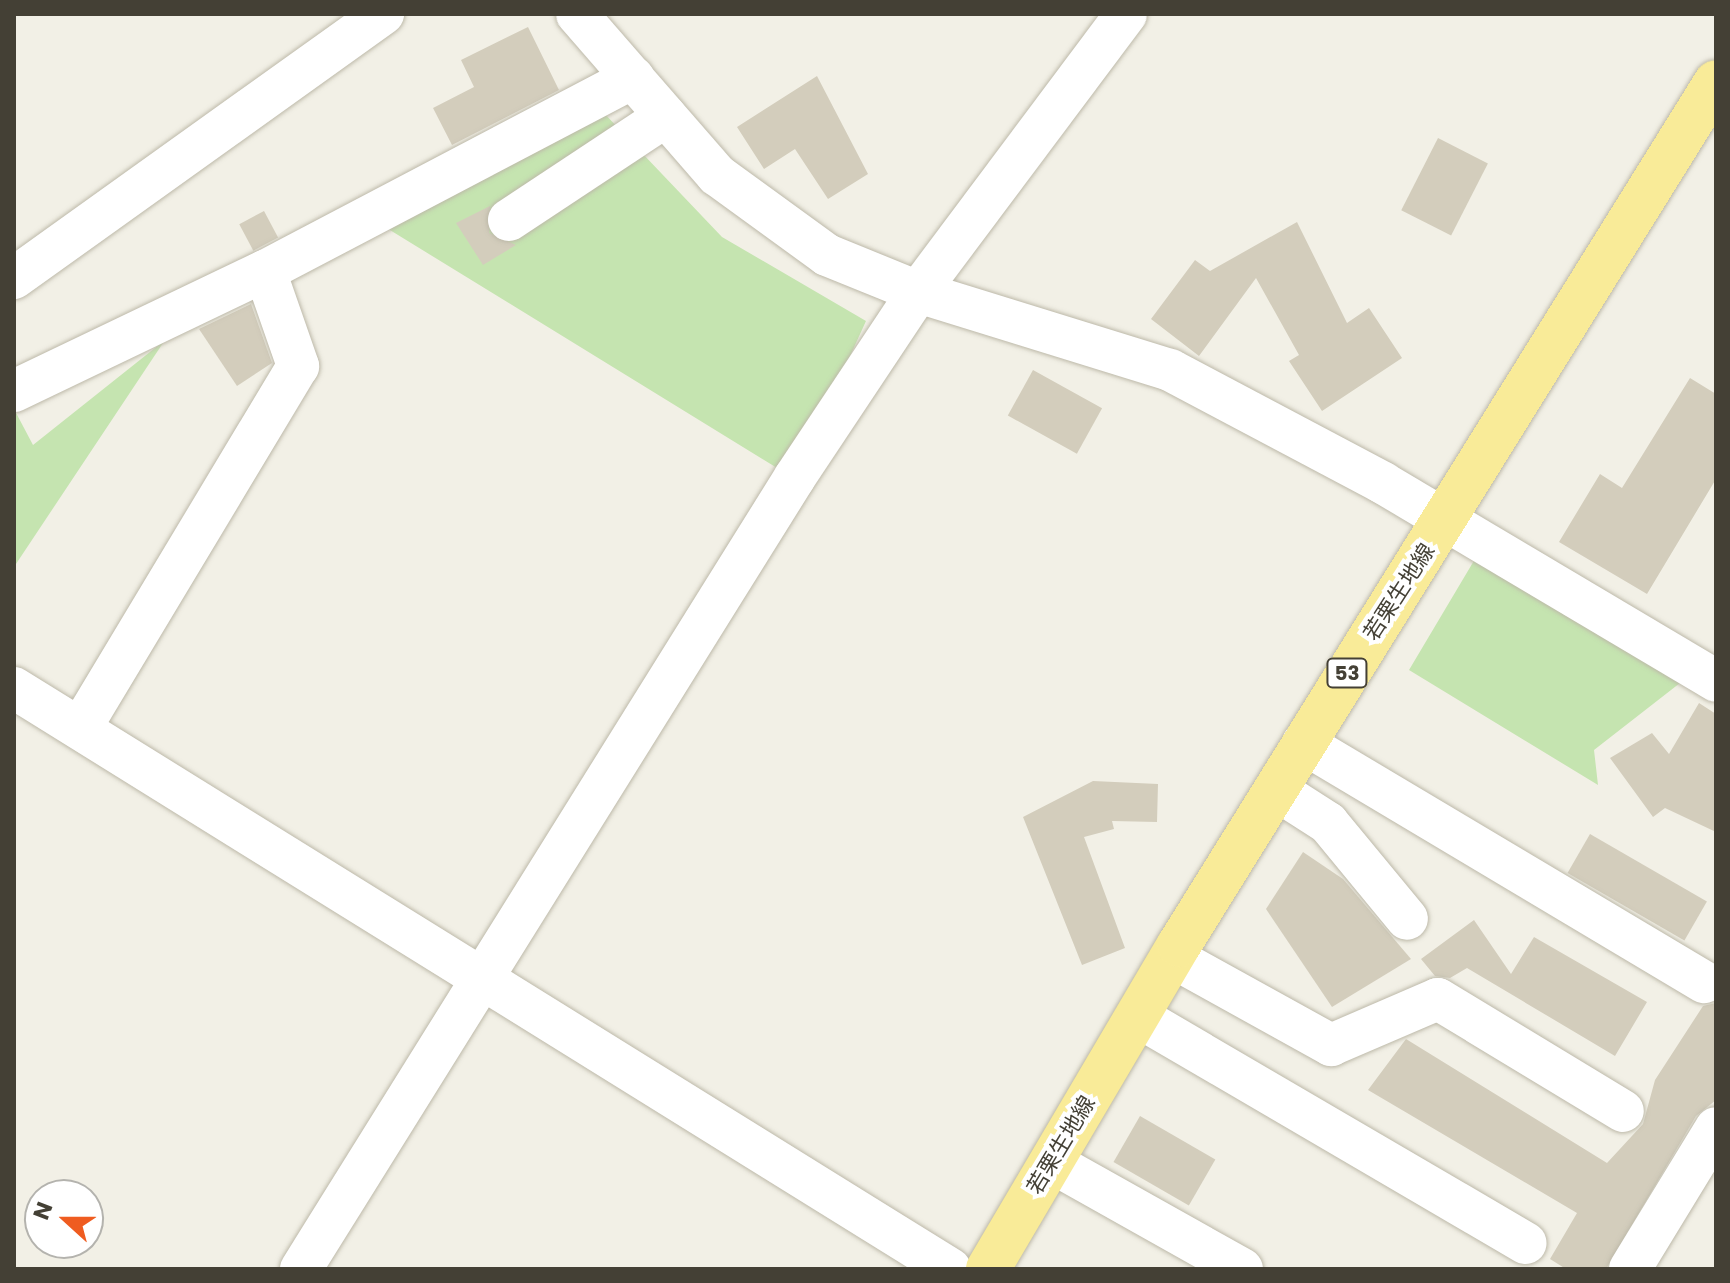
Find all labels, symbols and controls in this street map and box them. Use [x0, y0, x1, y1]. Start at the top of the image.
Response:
street label: 若栗生地線 [1358, 539, 1440, 645]
road number: 53 [1325, 657, 1369, 689]
street label: 若栗生地線 [1021, 1091, 1101, 1199]
north arrow [24, 1179, 104, 1259]
text: N [26, 1198, 60, 1224]

